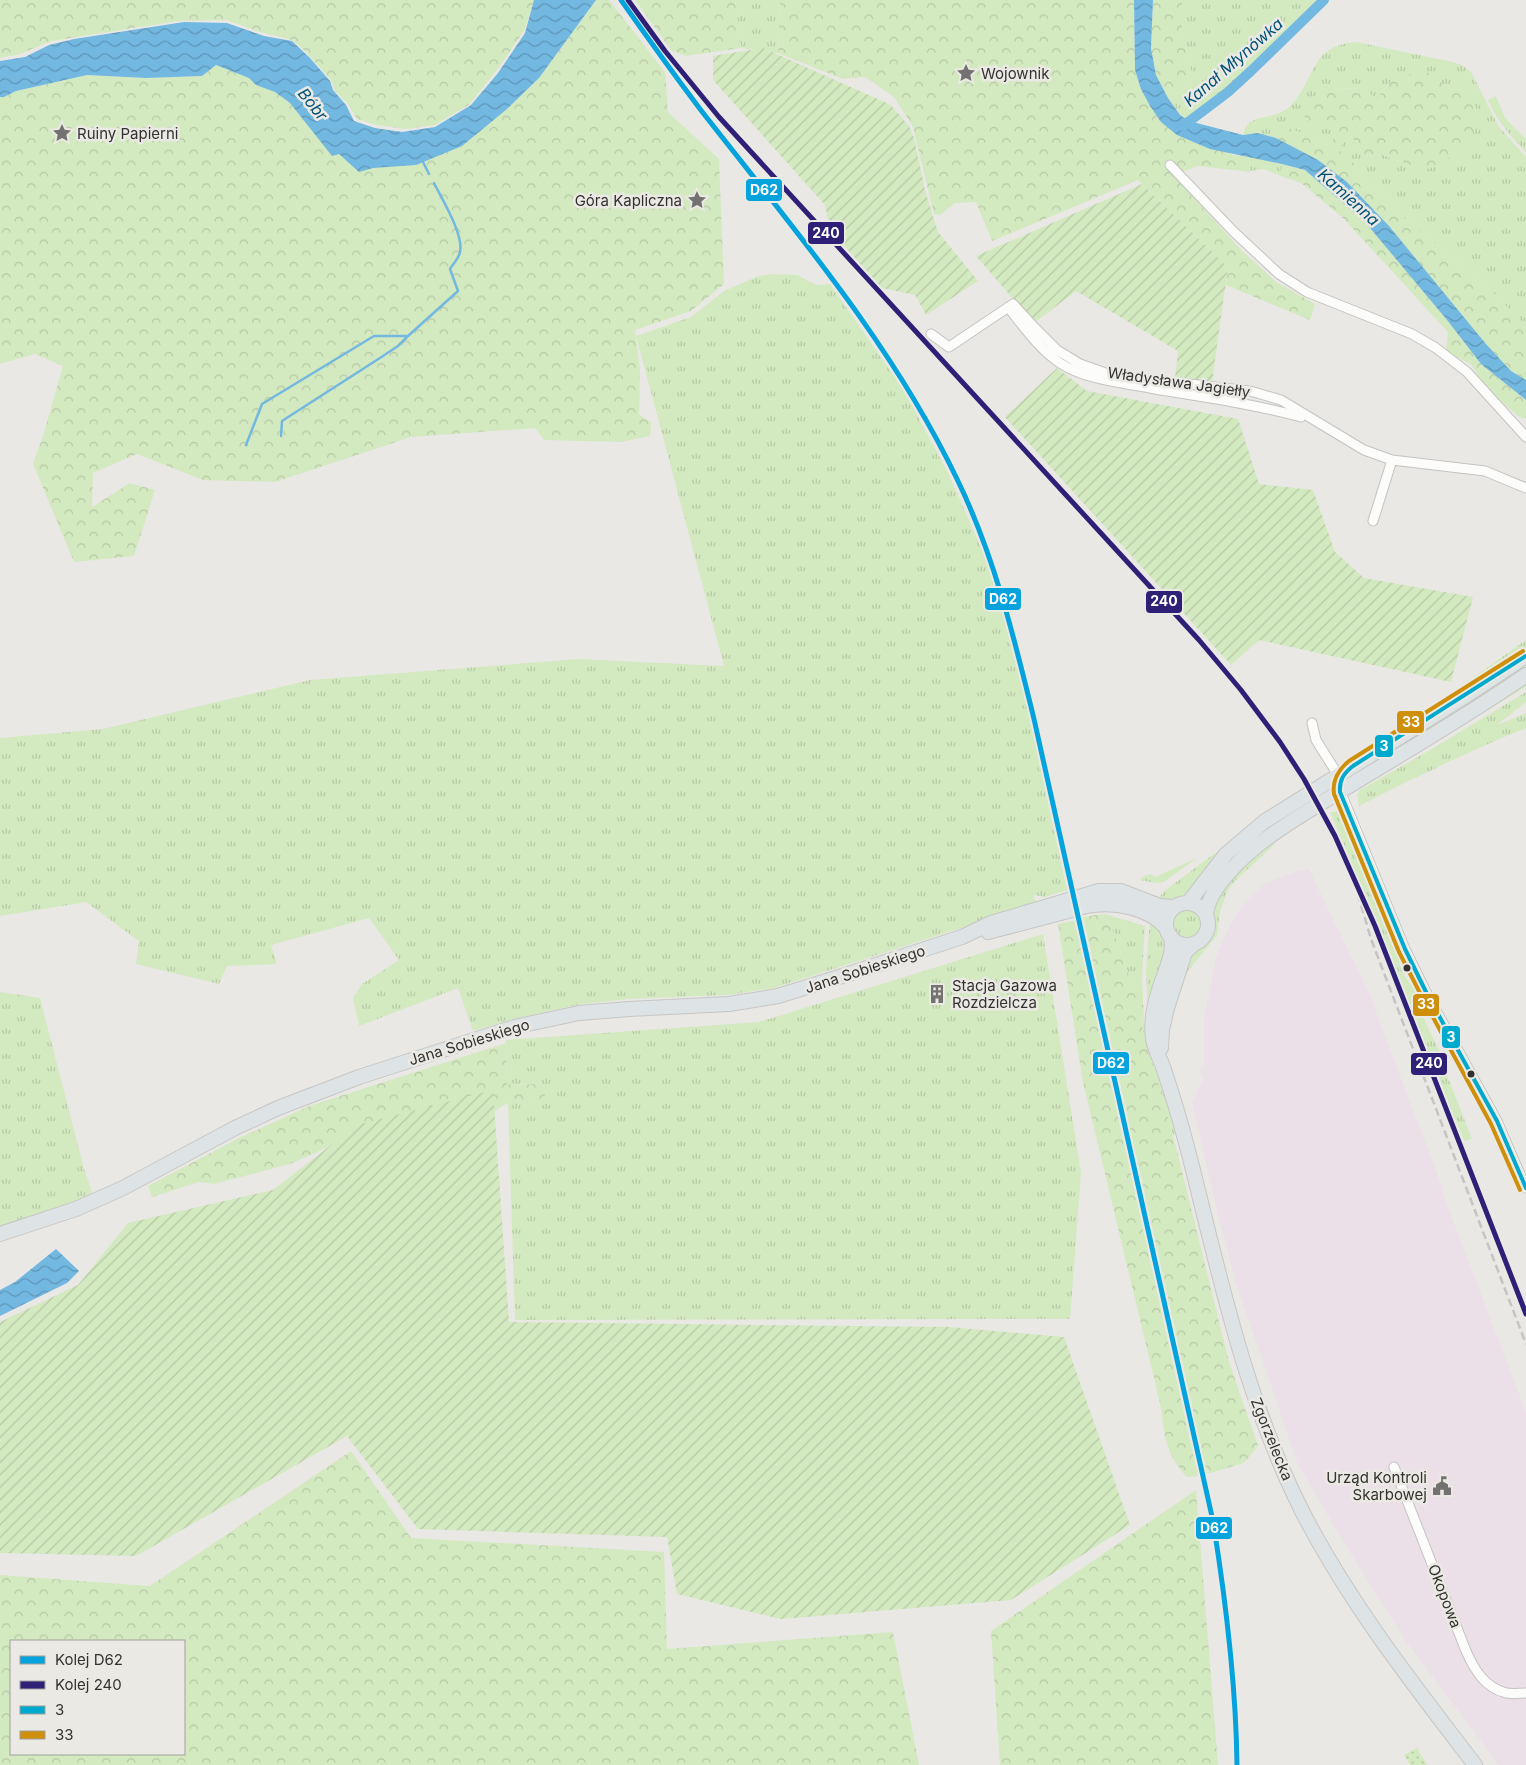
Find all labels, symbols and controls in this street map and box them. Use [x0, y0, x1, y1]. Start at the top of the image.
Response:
water label: Kanał Młynówka [1179, 13, 1287, 111]
place icon: Wojownik [955, 62, 977, 84]
place label: Wojownik [981, 64, 1050, 83]
water label: Bóbr [294, 84, 333, 125]
place icon: Ruiny Papierni [51, 122, 73, 144]
place label: Ruiny Papierni [77, 124, 178, 143]
water label: Kamienna [1314, 164, 1384, 230]
line badge: D62 [745, 178, 783, 202]
text: D62 [750, 181, 778, 198]
place icon: Góra Kapliczna [686, 189, 708, 211]
place label: Góra Kapliczna [575, 191, 682, 210]
line badge: 240 [807, 221, 845, 245]
text: 240 [812, 224, 840, 241]
street label: Władysława Jagiełły [1107, 363, 1252, 401]
line badge: D62 [984, 587, 1022, 611]
text: D62 [989, 590, 1017, 607]
line badge: 240 [1145, 590, 1183, 614]
text: 240 [1150, 592, 1178, 609]
line badge: 33 [1396, 710, 1425, 734]
text: 33 [1402, 713, 1420, 730]
line badge: 3 [1374, 734, 1394, 758]
text: 3 [1379, 737, 1389, 754]
street label: Jana Sobieskiego [802, 941, 928, 997]
unlabelled marker [1402, 963, 1412, 973]
place label: Stacja Gazowa Rozdzielcza [952, 976, 1057, 1012]
building icon: Stacja Gazowa Rozdzielcza [926, 983, 948, 1005]
line badge: 33 [1412, 993, 1440, 1017]
text: 33 [1417, 995, 1435, 1012]
street label: Jana Sobieskiego [406, 1015, 532, 1069]
line badge: 3 [1441, 1025, 1461, 1049]
text: 3 [1446, 1028, 1456, 1045]
line badge: D62 [1092, 1051, 1130, 1075]
line badge: 240 [1410, 1052, 1448, 1076]
text: D62 [1097, 1054, 1125, 1071]
text: 240 [1415, 1054, 1443, 1071]
unlabelled marker [1466, 1069, 1476, 1079]
street label: Zgorzelecka [1247, 1395, 1297, 1483]
place label: Urząd Kontroli Skarbowej [1326, 1468, 1427, 1504]
public building icon: Urząd Kontroli Skarbowej [1431, 1475, 1453, 1497]
line badge: D62 [1195, 1516, 1233, 1540]
text: D62 [1200, 1519, 1228, 1536]
street label: Okopowa [1424, 1561, 1466, 1631]
legend [10, 1640, 185, 1755]
text: Kolej D62 [55, 1650, 123, 1669]
text: Kolej 240 [55, 1675, 122, 1694]
text: 3 [55, 1700, 64, 1719]
text: 33 [55, 1725, 74, 1744]

